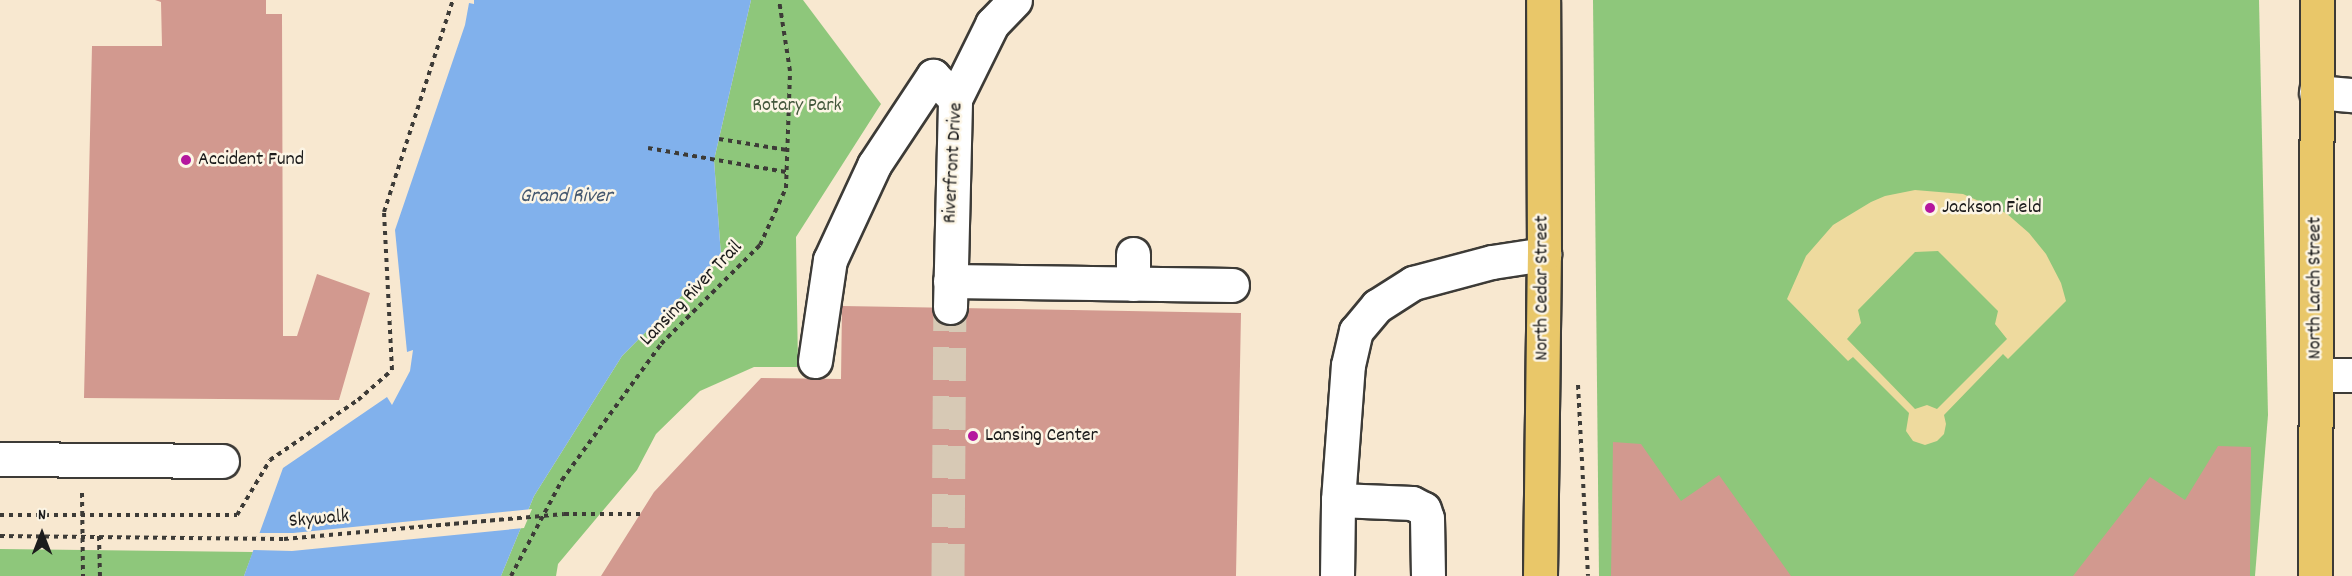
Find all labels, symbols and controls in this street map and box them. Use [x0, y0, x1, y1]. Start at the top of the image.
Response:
park label: Rotary Park [752, 94, 842, 118]
street label: Riverfront Drive [939, 102, 969, 224]
place label: Accident Fund [198, 148, 304, 172]
marker: Accident Fund [179, 153, 193, 167]
water label: Grand River [520, 184, 612, 210]
place label: Jackson Field [1942, 196, 2042, 220]
marker: Jackson Field [1923, 201, 1937, 215]
street label: North Cedar Street [1531, 215, 1555, 361]
street label: North Larch Street [2304, 217, 2328, 359]
street label: Lansing River Trail [636, 236, 748, 352]
place label: Lansing Center [985, 424, 1098, 448]
marker: Lansing Center [966, 429, 980, 443]
north arrow [12, 504, 72, 564]
text: N [38, 504, 46, 527]
street label: Skywalk [288, 505, 350, 535]

